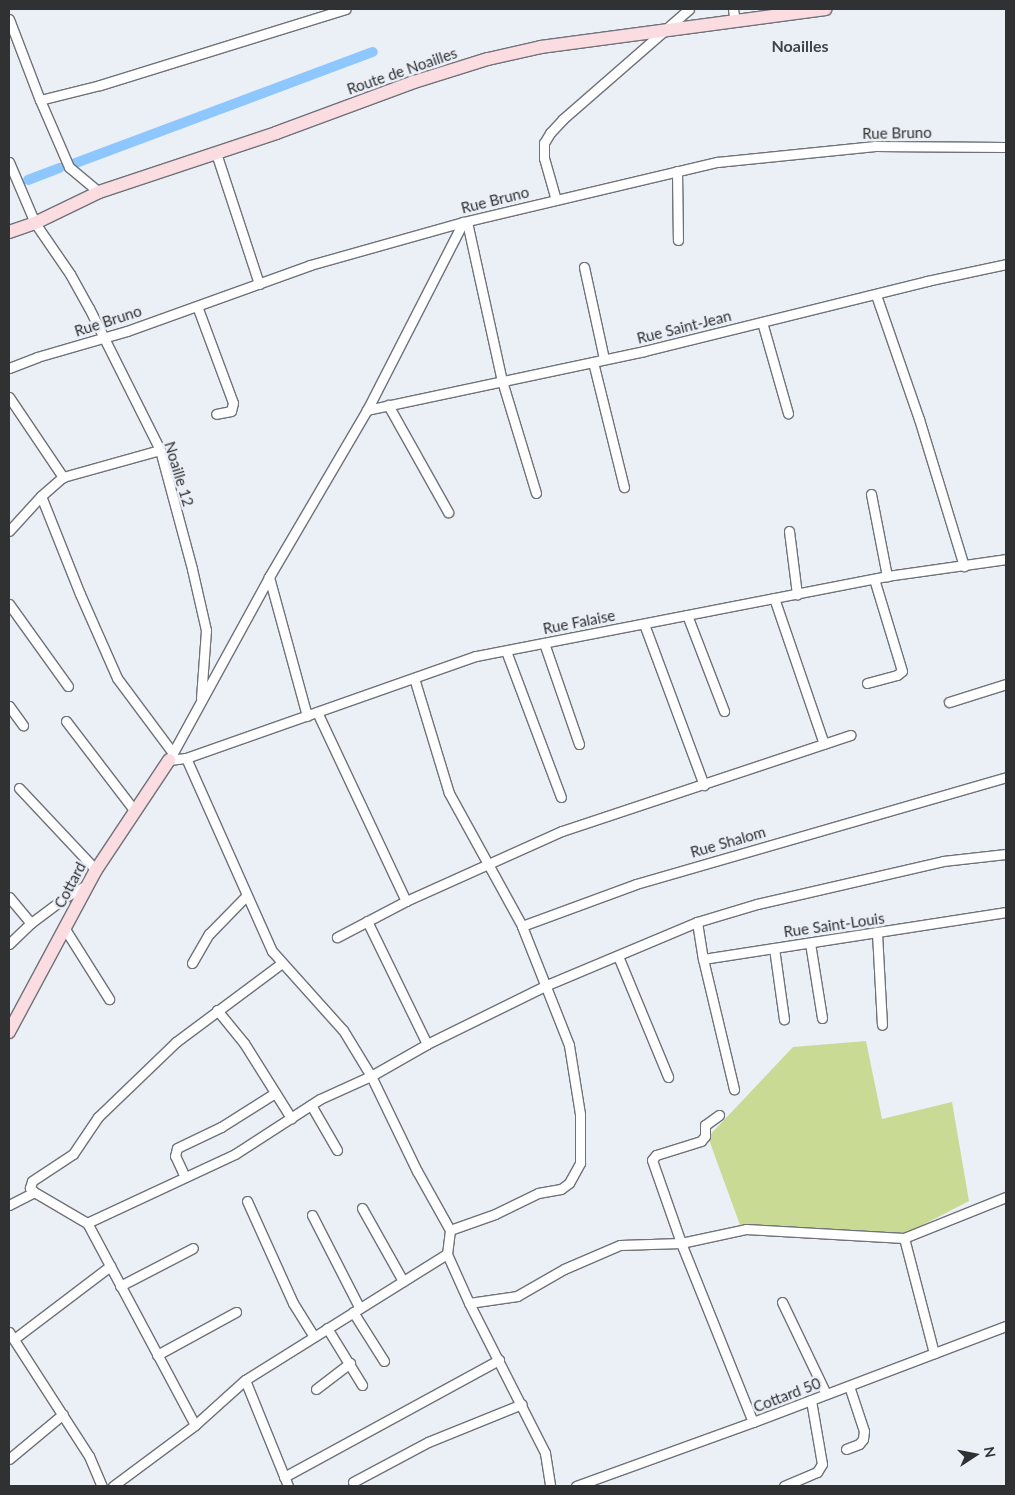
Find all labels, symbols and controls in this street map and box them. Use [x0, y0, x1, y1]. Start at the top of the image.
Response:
district label: Noailles [772, 36, 828, 56]
street label: Route de Noailles [345, 44, 459, 98]
street label: Rue Bruno [862, 123, 932, 143]
street label: Rue Bruno [459, 183, 531, 217]
street label: Rue Bruno [72, 302, 144, 340]
street label: Rue Saint-Jean [635, 307, 733, 347]
street label: Noaille 12 [161, 439, 197, 509]
street label: Rue Falaise [541, 606, 617, 638]
street label: Rue Shalom [688, 823, 768, 861]
street label: Cottard [50, 859, 90, 911]
street label: Rue Saint-Louis [782, 909, 886, 941]
street label: Cottard 50 [751, 1374, 823, 1416]
north arrow [950, 1430, 1000, 1480]
text: N [981, 1445, 1000, 1459]

